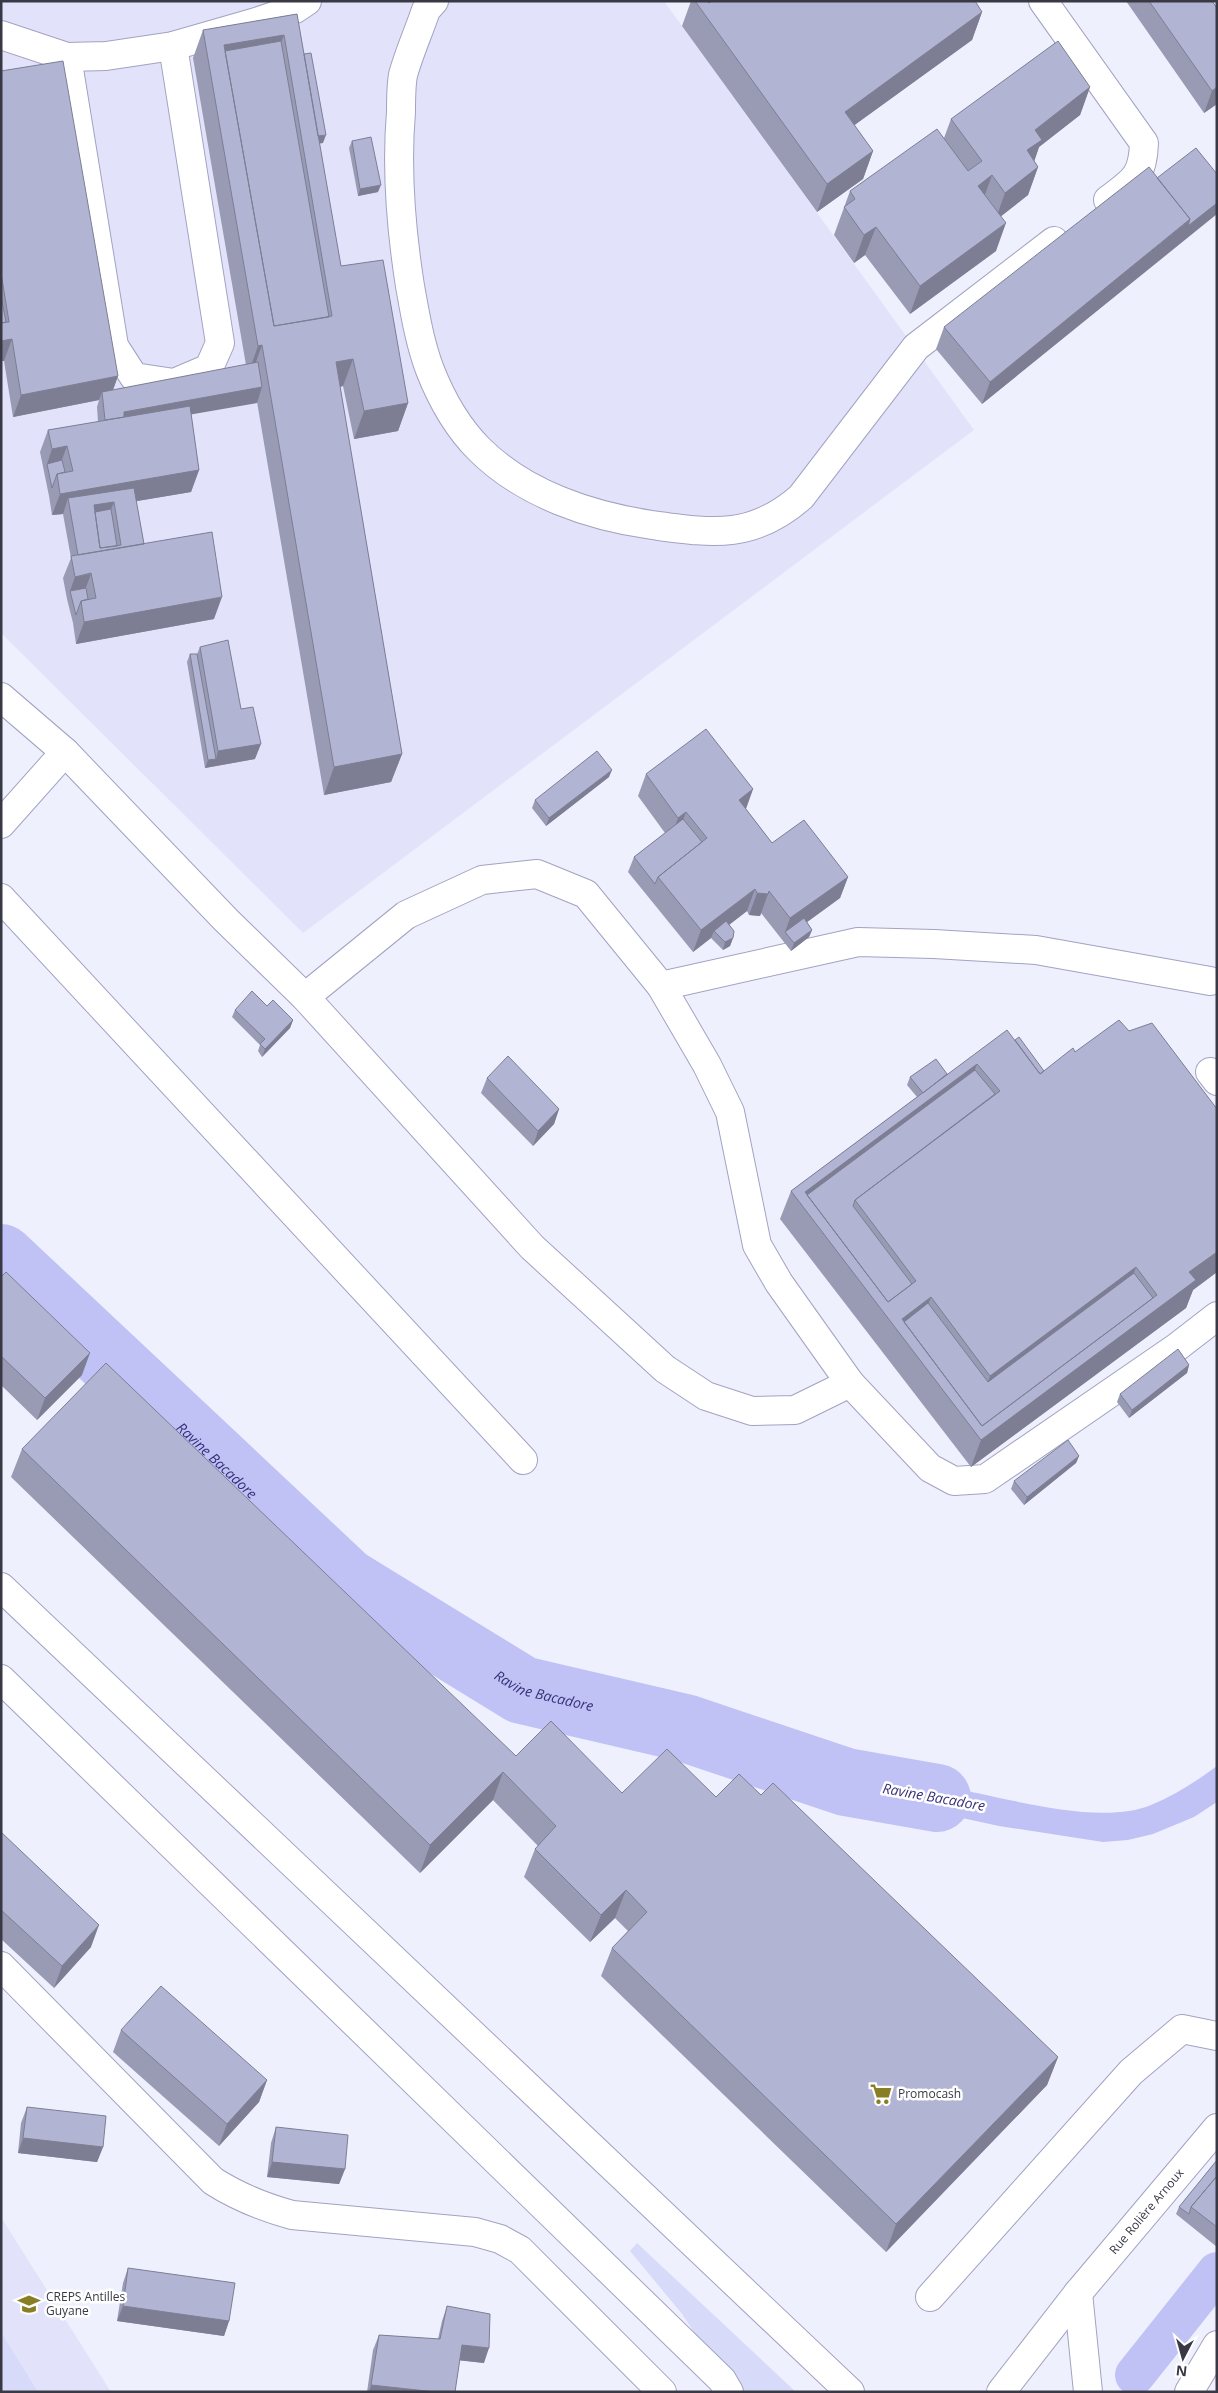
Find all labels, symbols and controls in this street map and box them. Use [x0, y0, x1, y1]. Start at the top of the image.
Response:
water label: Ravine Bacadore [173, 1418, 261, 1503]
water label: Ravine Bacadore [491, 1665, 595, 1715]
water label: Ravine Bacadore [881, 1778, 987, 1815]
supermarket icon: Promocash [868, 2081, 894, 2107]
place label: Promocash [898, 2085, 961, 2102]
street label: Rue Rolière Arnoux [1105, 2164, 1188, 2258]
place label: CREPS Antilles Guyane [46, 2288, 126, 2319]
school or university icon: CREPS Antilles Guyane [16, 2291, 42, 2317]
north arrow [1158, 2333, 1208, 2383]
text: N [1175, 2361, 1188, 2381]

